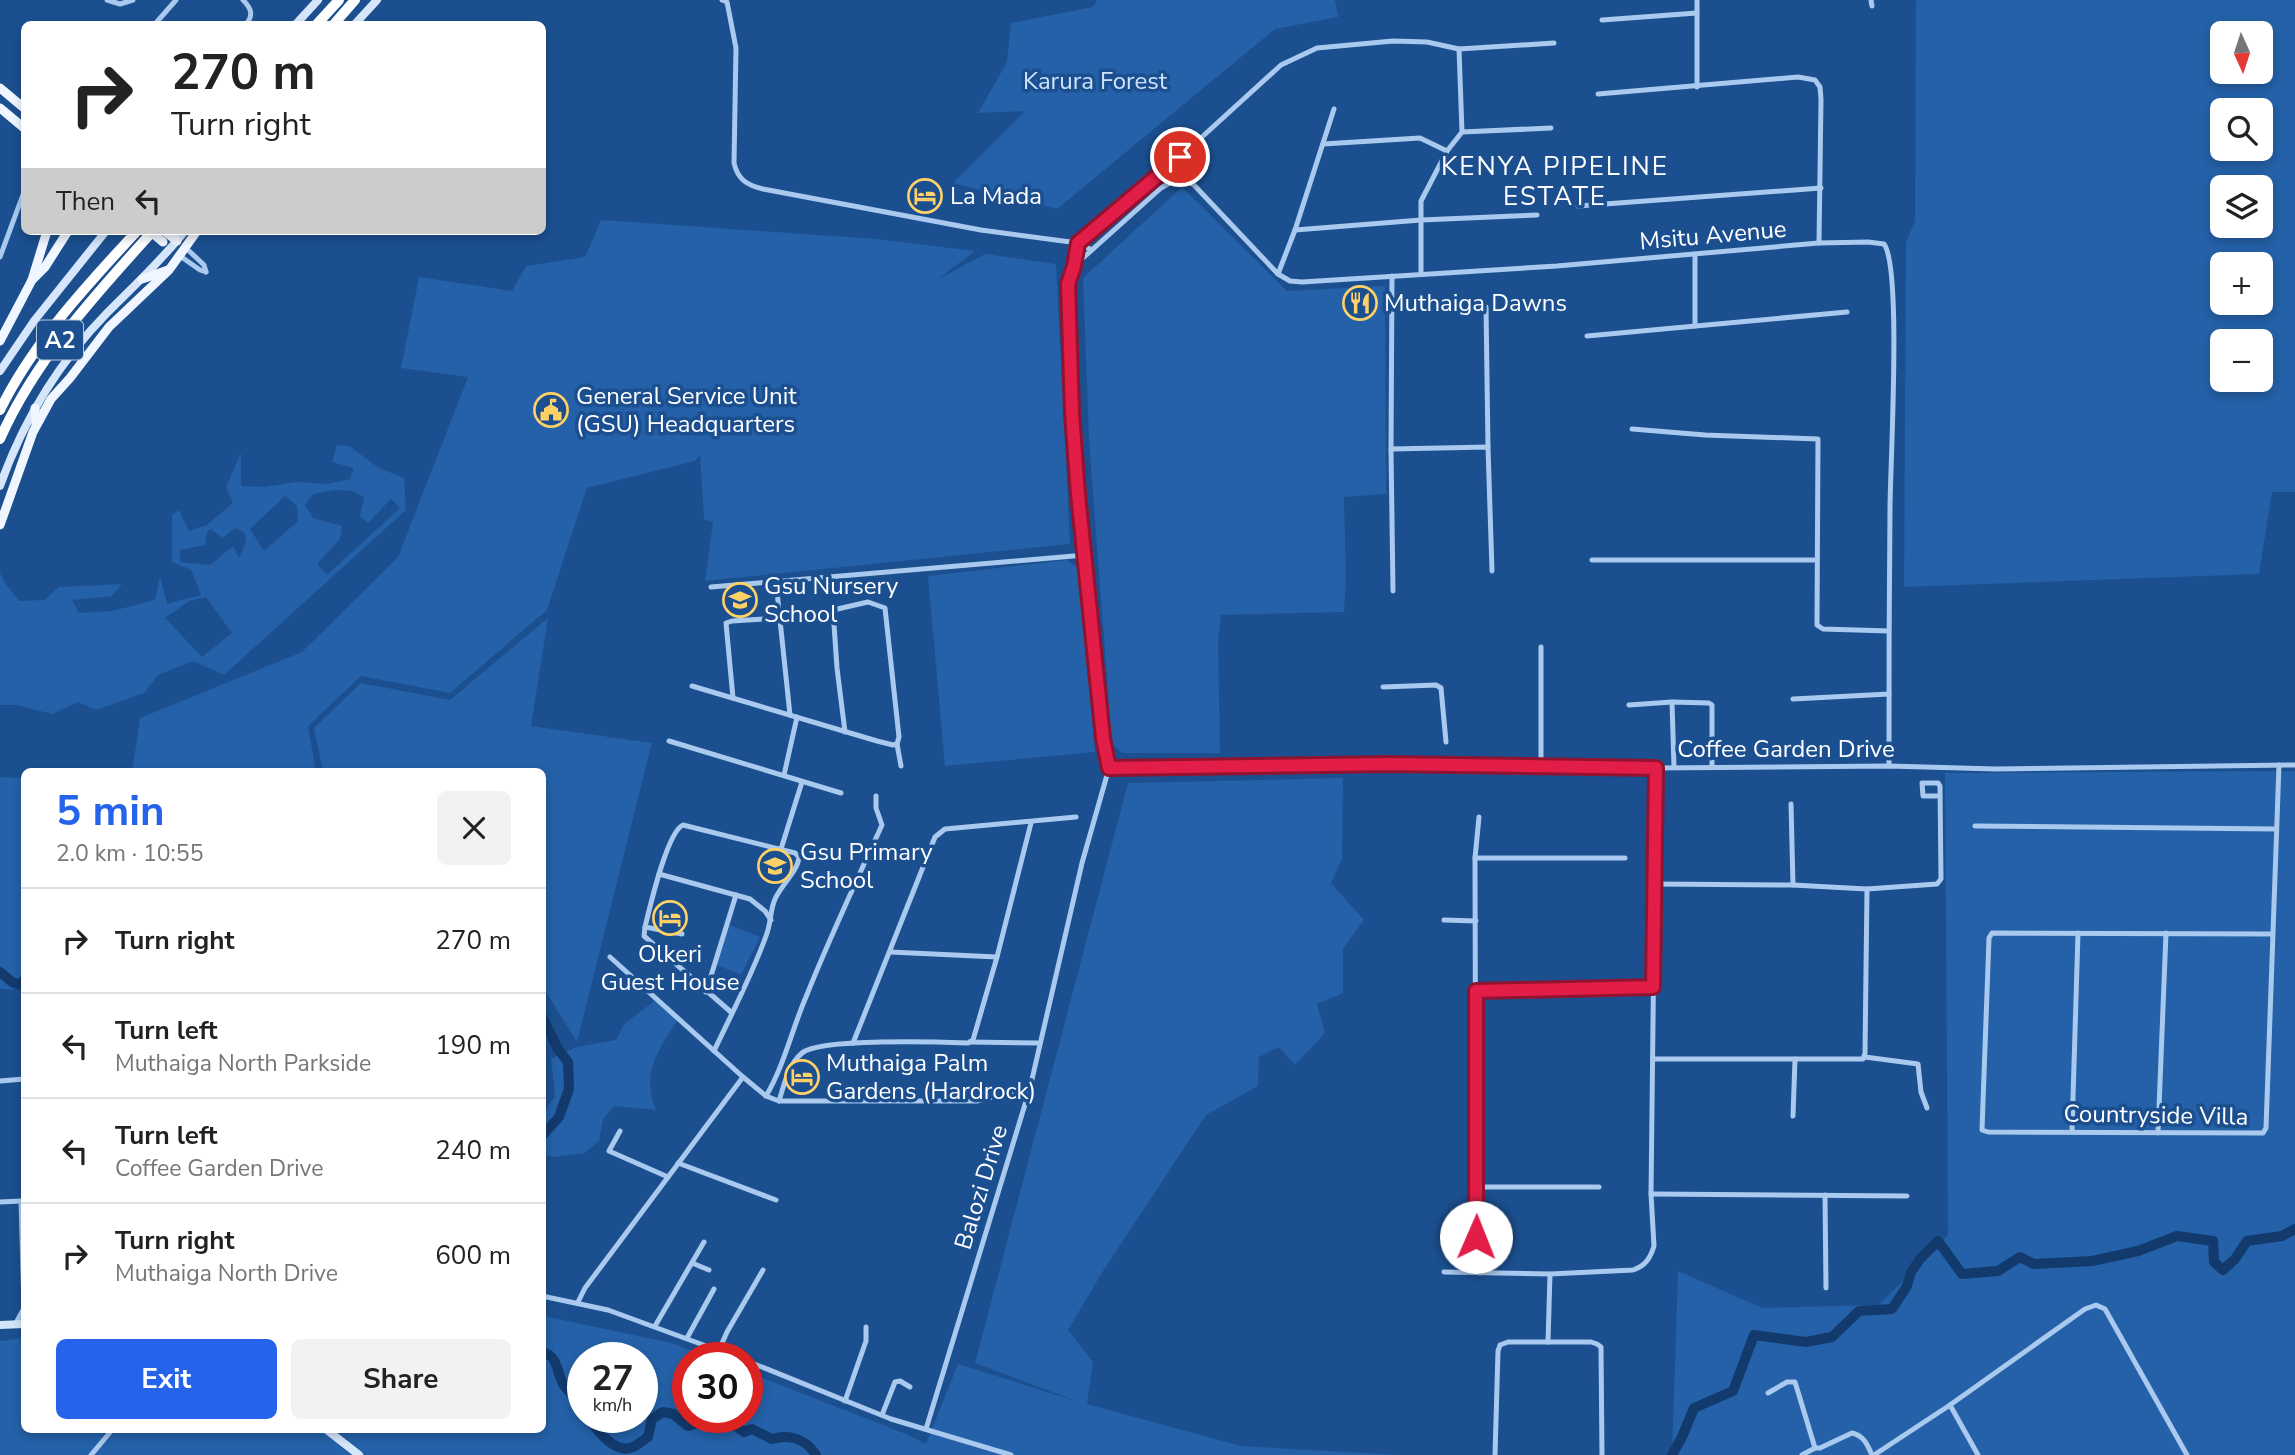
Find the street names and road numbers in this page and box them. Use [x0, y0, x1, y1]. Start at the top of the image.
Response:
street label: Msitu Avenue [1638, 213, 1788, 257]
road number: A2 [37, 320, 83, 360]
street label: Coffee Garden Drive [1677, 733, 1895, 765]
street label: Countryside Villa [2063, 1097, 2249, 1133]
street label: Balozi Drive [947, 1121, 1015, 1253]

